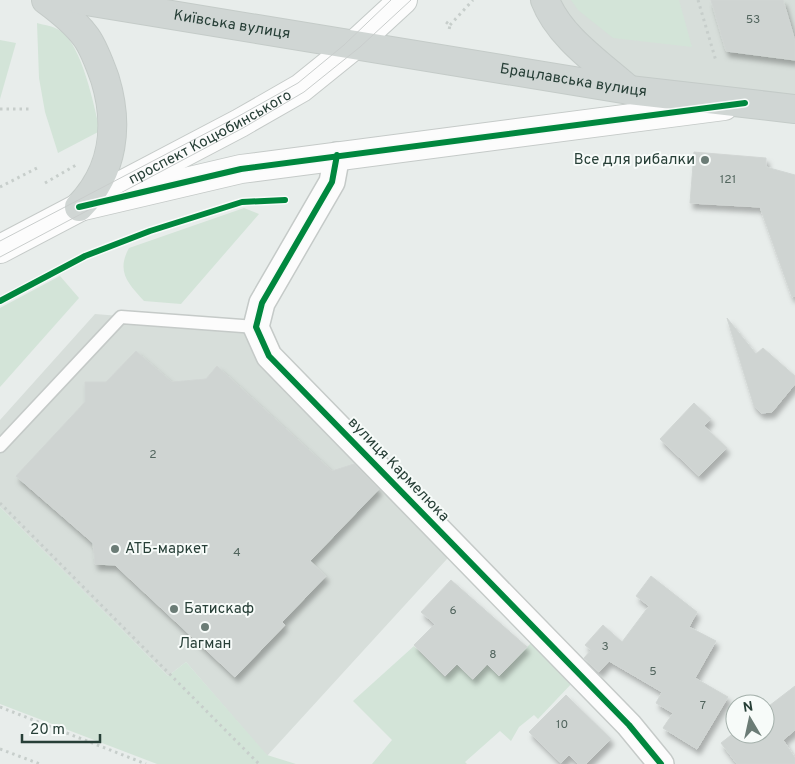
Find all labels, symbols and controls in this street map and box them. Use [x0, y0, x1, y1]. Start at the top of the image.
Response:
street label: Київська вулиця [172, 6, 292, 44]
house number: 53 [746, 12, 760, 28]
street label: Брацлавська вулиця [498, 59, 648, 101]
street label: проспект Коцюбинського [125, 86, 295, 189]
place label: Все для рибалки [574, 151, 695, 170]
marker: Все для рибалки [699, 154, 711, 166]
house number: 121 [720, 172, 736, 188]
street label: вулиця Кармелюка [343, 414, 453, 526]
house number: 2 [149, 447, 157, 463]
place label: АТБ-маркет [125, 540, 208, 559]
marker: АТБ-маркет [109, 543, 121, 555]
house number: 4 [233, 545, 241, 561]
place label: Батискаф [184, 600, 254, 619]
marker: Батискаф [168, 603, 180, 615]
house number: 6 [449, 603, 457, 619]
marker: Лагман [199, 621, 211, 633]
place label: Лагман [179, 635, 231, 654]
house number: 3 [601, 639, 609, 655]
house number: 8 [489, 647, 497, 663]
house number: 5 [649, 664, 657, 680]
north arrow [725, 694, 775, 744]
house number: 7 [700, 698, 706, 714]
text: N [742, 698, 755, 717]
scale bar [22, 712, 100, 744]
house number: 10 [556, 717, 568, 733]
text: 20 m [30, 721, 65, 740]

